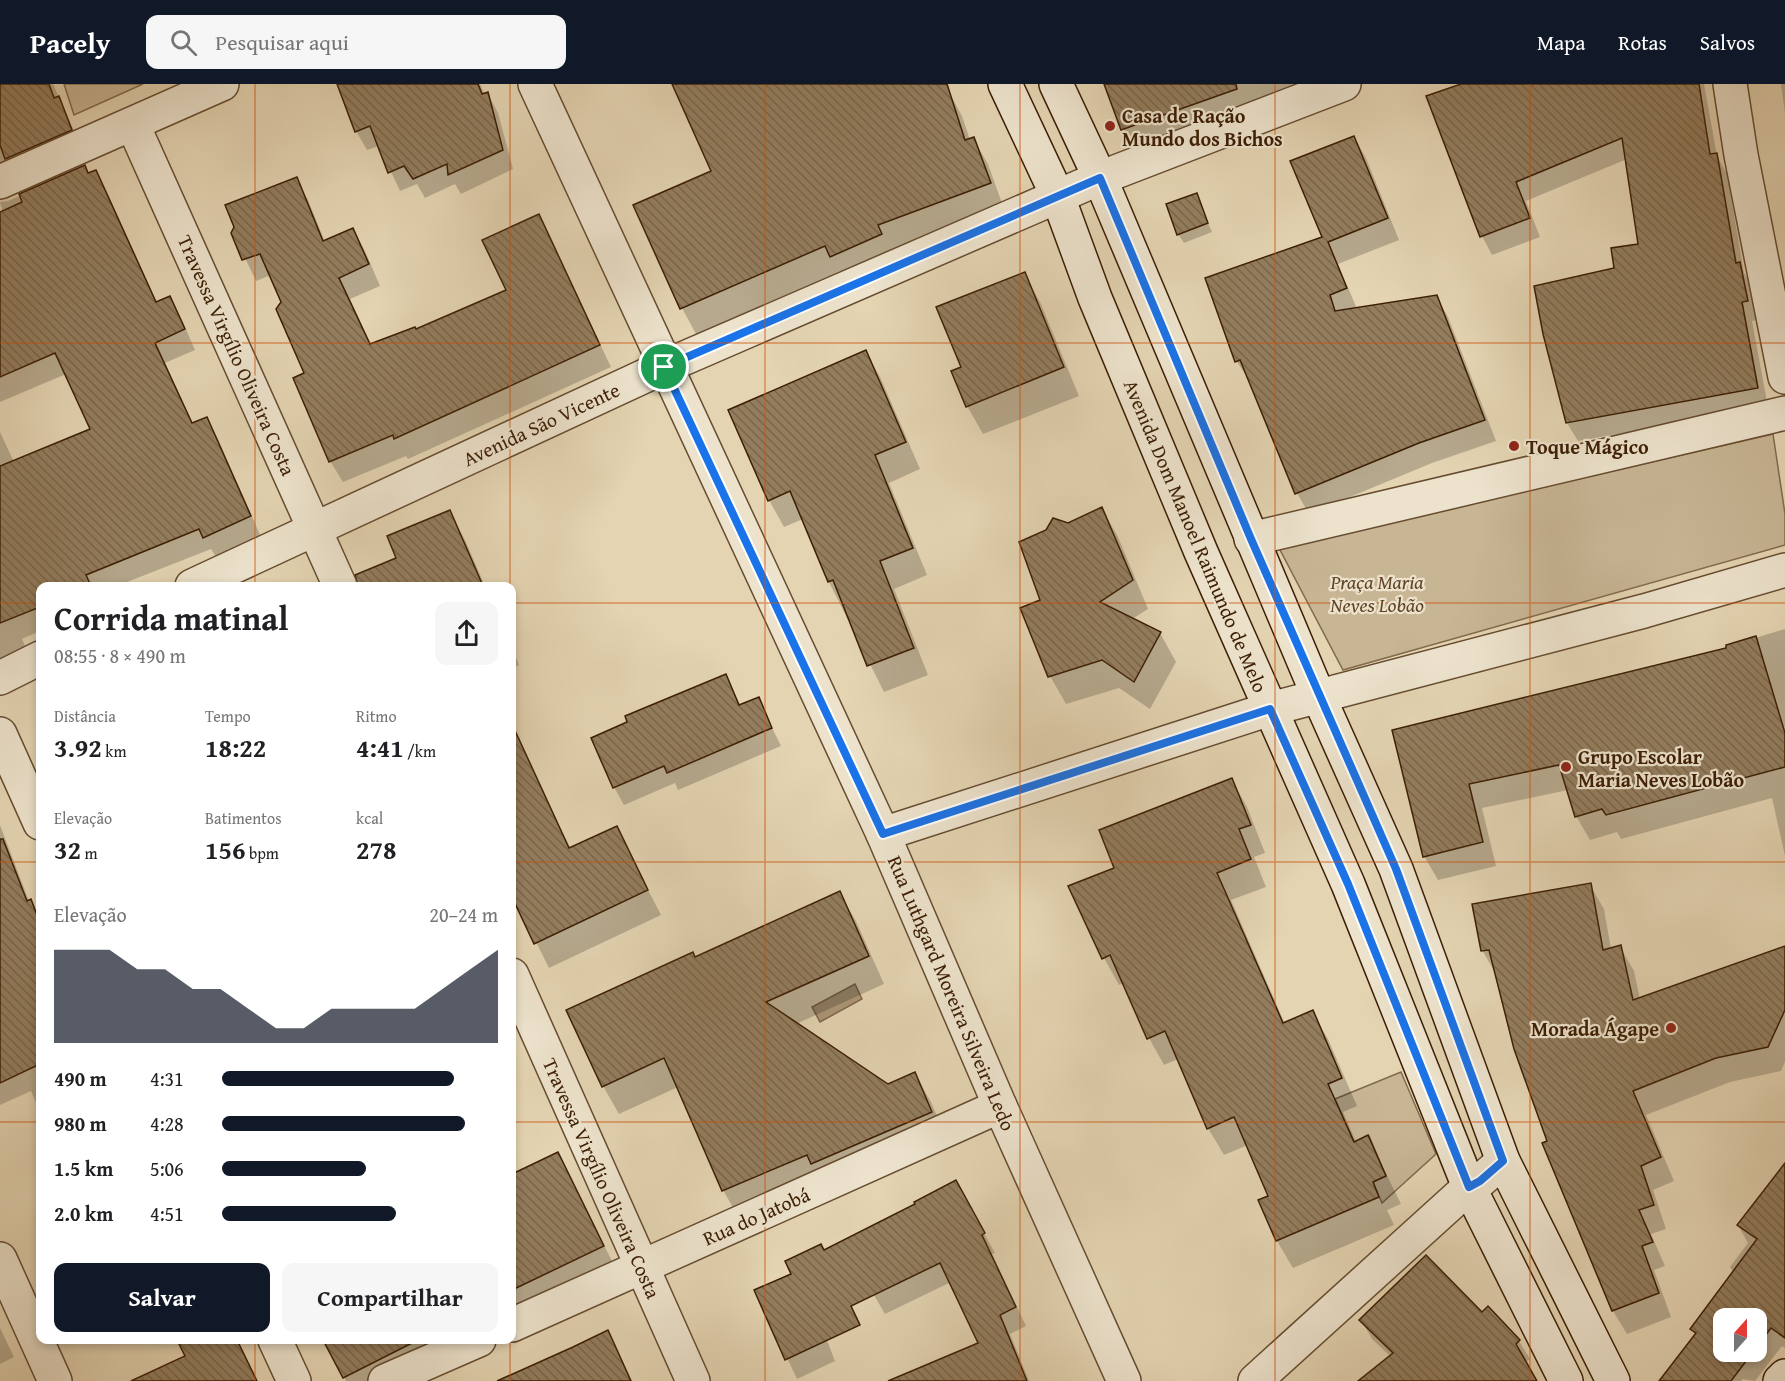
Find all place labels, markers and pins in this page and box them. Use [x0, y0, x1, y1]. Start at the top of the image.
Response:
place label: Casa de Ração Mundo dos Bichos [1122, 101, 1283, 153]
marker: Casa de Ração Mundo dos Bichos [1103, 119, 1117, 133]
pin [638, 341, 689, 392]
place label: Toque Mágico [1526, 432, 1649, 461]
marker: Toque Mágico [1507, 439, 1521, 453]
place label: Grupo Escolar Maria Neves Lobão [1578, 742, 1745, 794]
marker: Grupo Escolar Maria Neves Lobão [1559, 760, 1573, 774]
place label: Morada Ágape [1531, 1014, 1659, 1043]
marker: Morada Ágape [1664, 1021, 1678, 1035]

